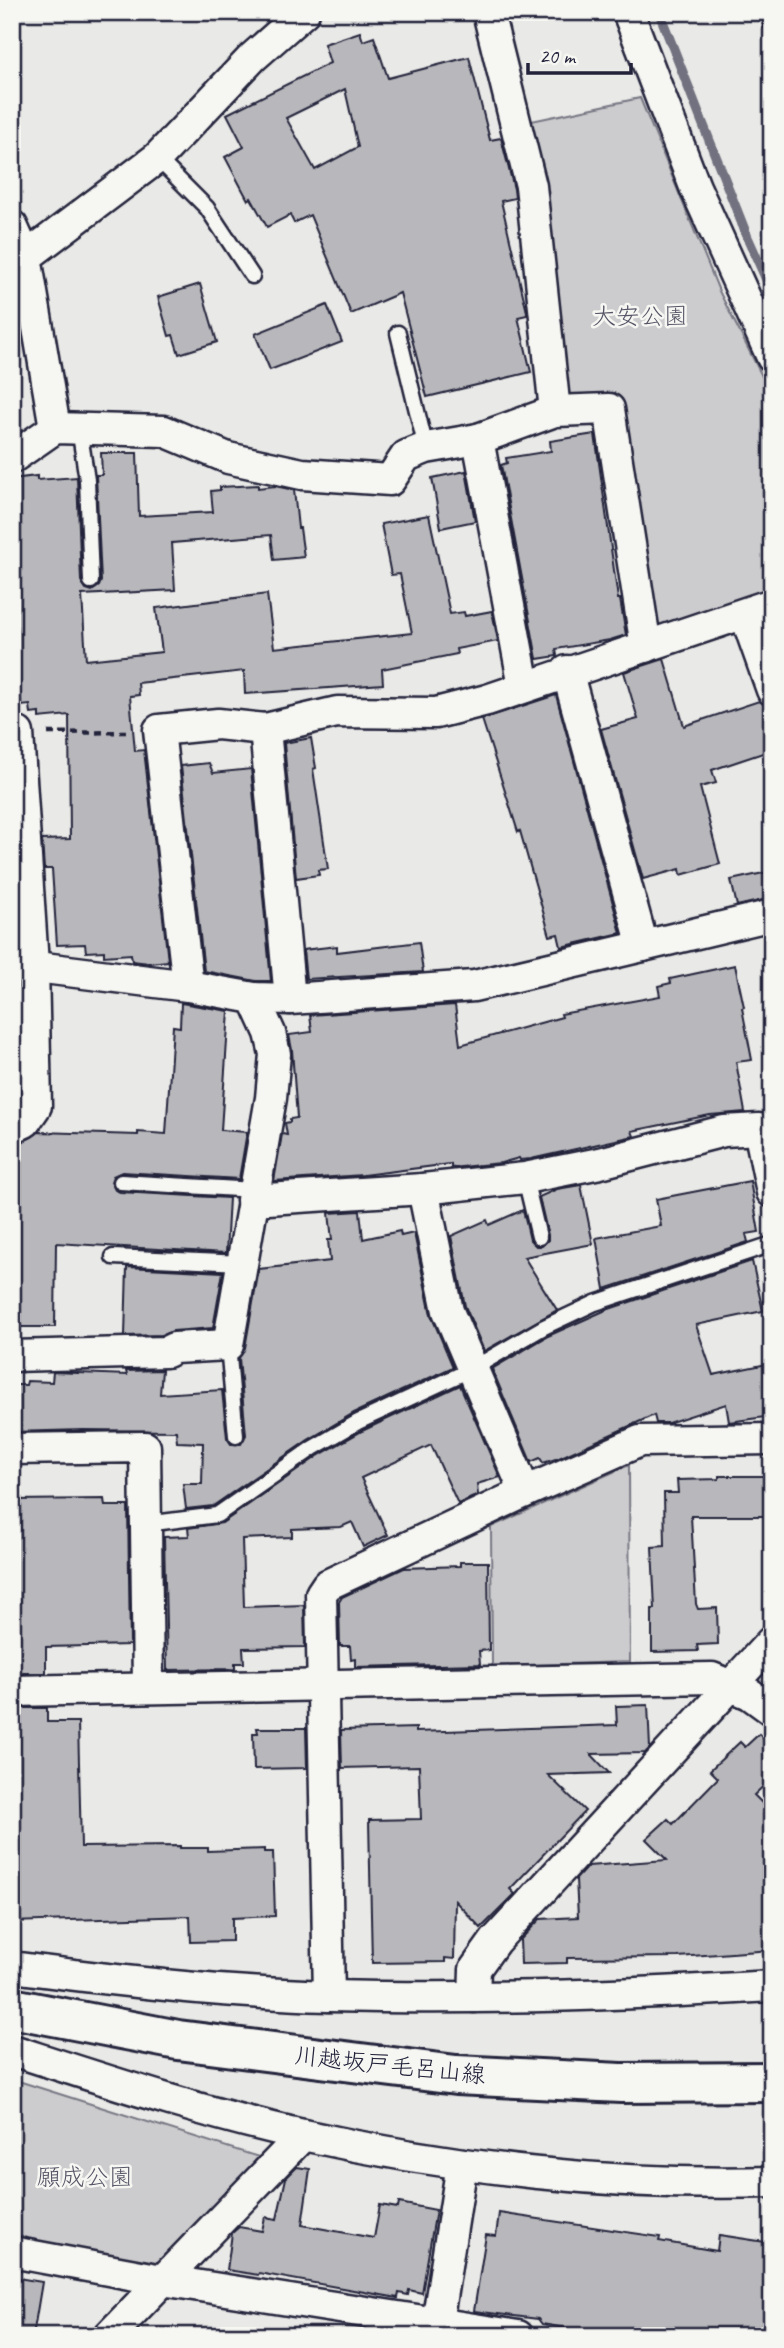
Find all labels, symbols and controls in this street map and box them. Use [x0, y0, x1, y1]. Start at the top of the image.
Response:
scale bar [528, 32, 632, 76]
text: 20 m [539, 43, 577, 69]
park label: 大安公園 [592, 301, 688, 331]
street label: 川越坂戸毛呂山線 [293, 2040, 487, 2090]
park label: 願成公園 [37, 2162, 133, 2192]

